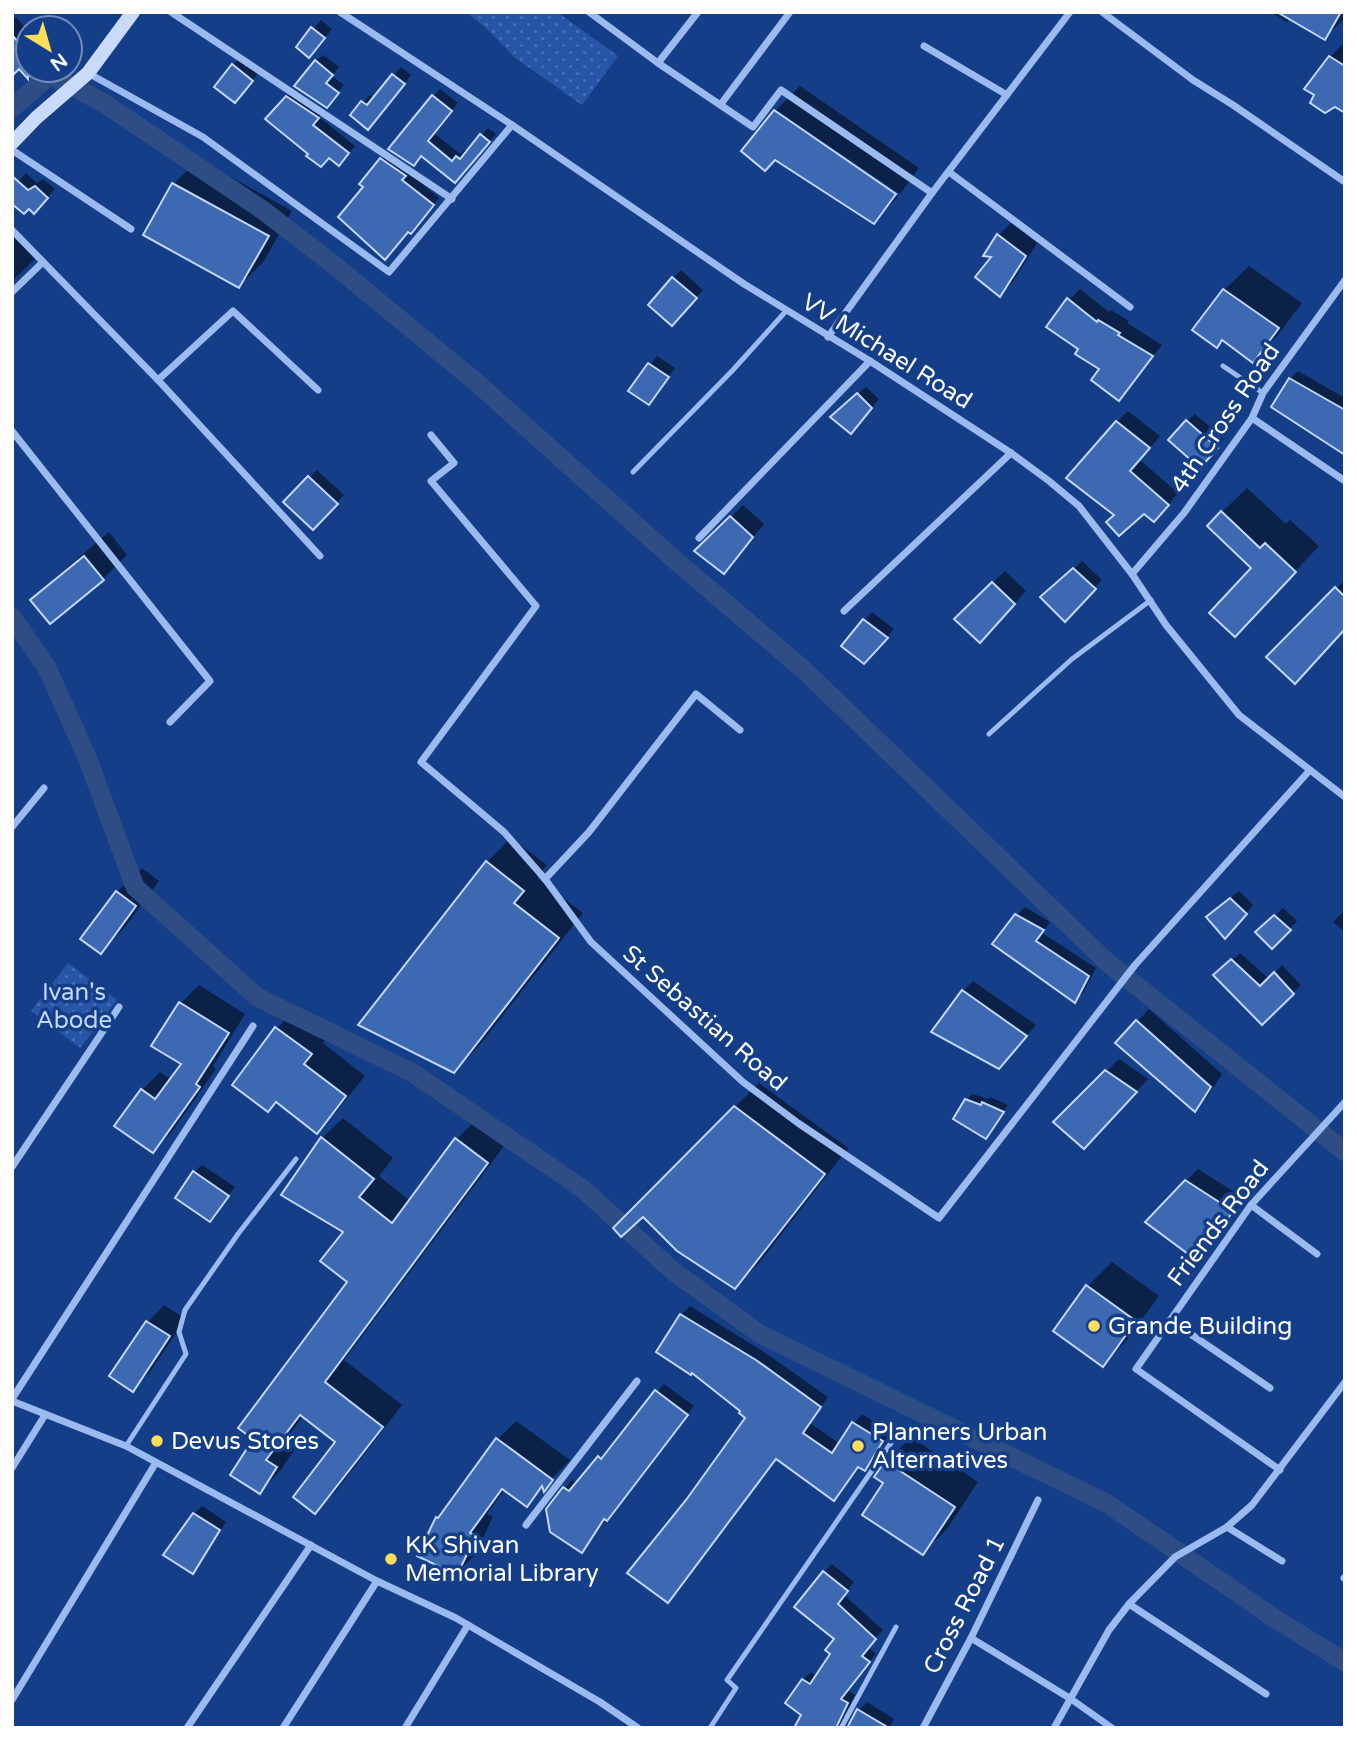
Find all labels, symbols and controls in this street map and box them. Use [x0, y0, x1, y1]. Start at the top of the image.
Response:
north arrow [14, 14, 84, 84]
text: N [46, 48, 71, 75]
street label: VV Michael Road [796, 287, 977, 416]
street label: 4th Cross Road [1165, 338, 1286, 499]
street label: St Sebastian Road [617, 939, 793, 1098]
park label: Ivan's Abode [36, 978, 112, 1035]
street label: Friends Road [1162, 1154, 1275, 1292]
place label: Grande Building [1108, 1312, 1292, 1341]
marker: Grande Building [1086, 1318, 1102, 1334]
place label: Planners Urban Alternatives [872, 1418, 1047, 1475]
place label: Devus Stores [171, 1427, 319, 1456]
marker: Devus Stores [149, 1433, 165, 1449]
marker: Planners Urban Alternatives [850, 1438, 866, 1454]
place label: KK Shivan Memorial Library [405, 1531, 599, 1588]
street label: Cross Road 1 [917, 1531, 1012, 1679]
marker: KK Shivan Memorial Library [383, 1551, 399, 1567]

